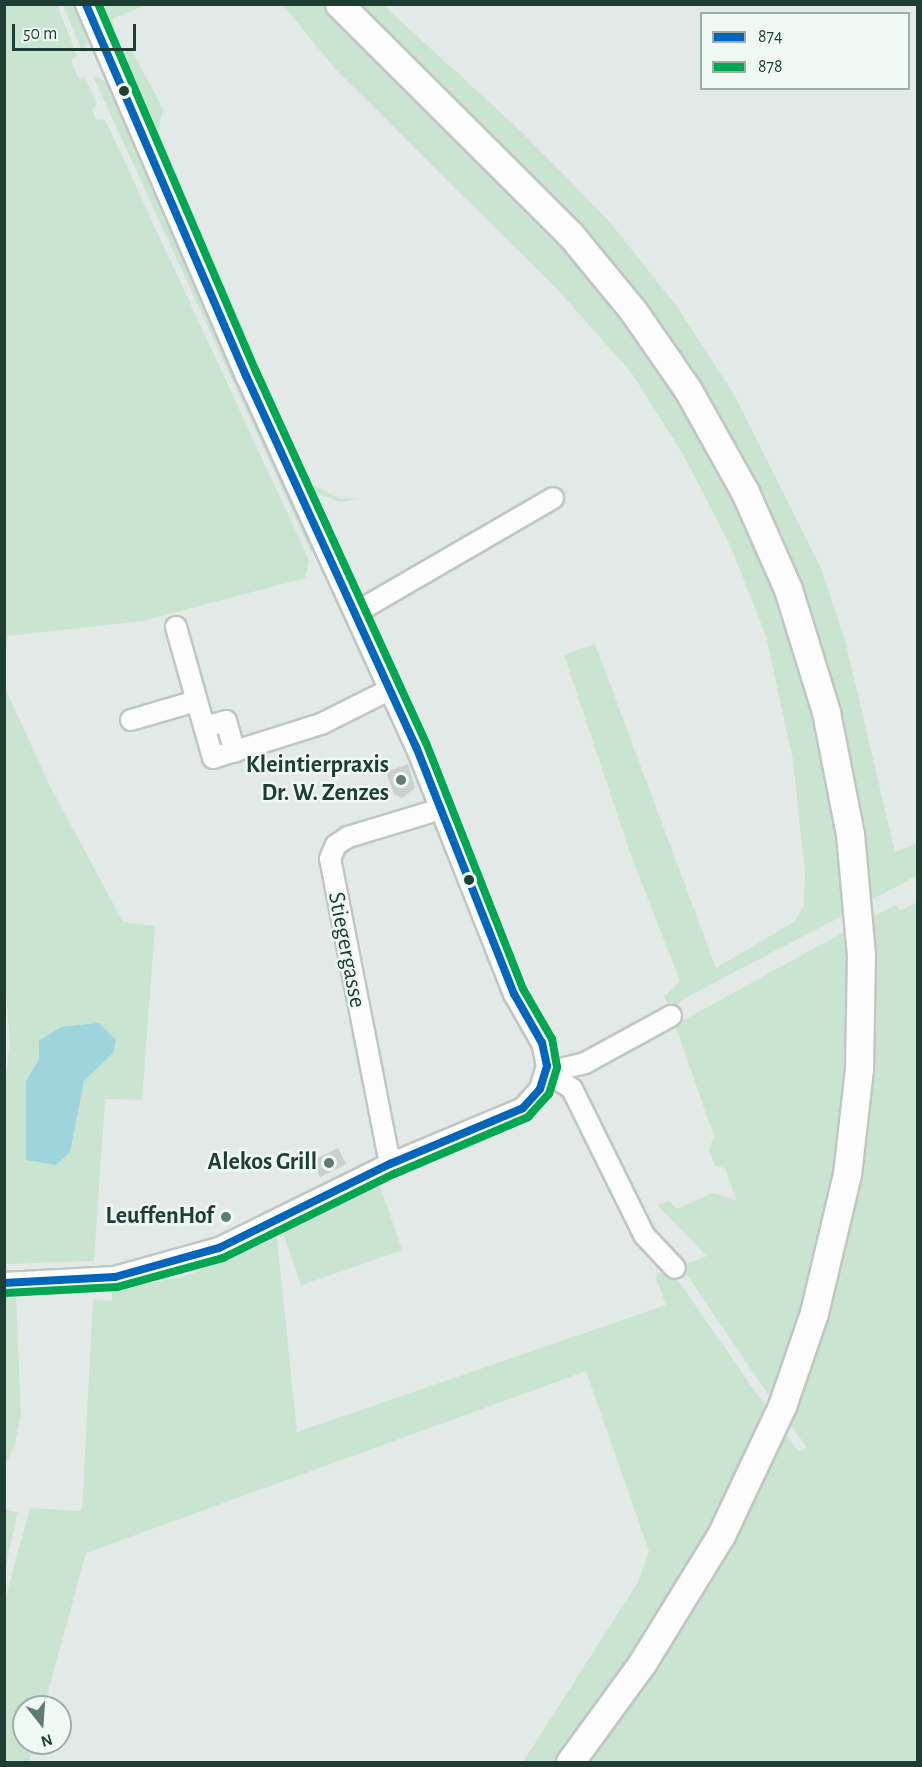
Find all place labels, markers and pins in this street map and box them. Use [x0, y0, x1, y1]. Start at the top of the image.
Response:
unlabelled marker [118, 85, 130, 97]
place label: Kleintierpraxis Dr. W. Zenzes [246, 752, 389, 808]
marker: Kleintierpraxis Dr. W. Zenzes [394, 773, 408, 787]
unlabelled marker [463, 874, 475, 886]
place label: Alekos Grill [208, 1149, 317, 1177]
marker: Alekos Grill [322, 1156, 336, 1170]
place label: LeuffenHof [105, 1203, 214, 1231]
marker: LeuffenHof [219, 1210, 233, 1224]

